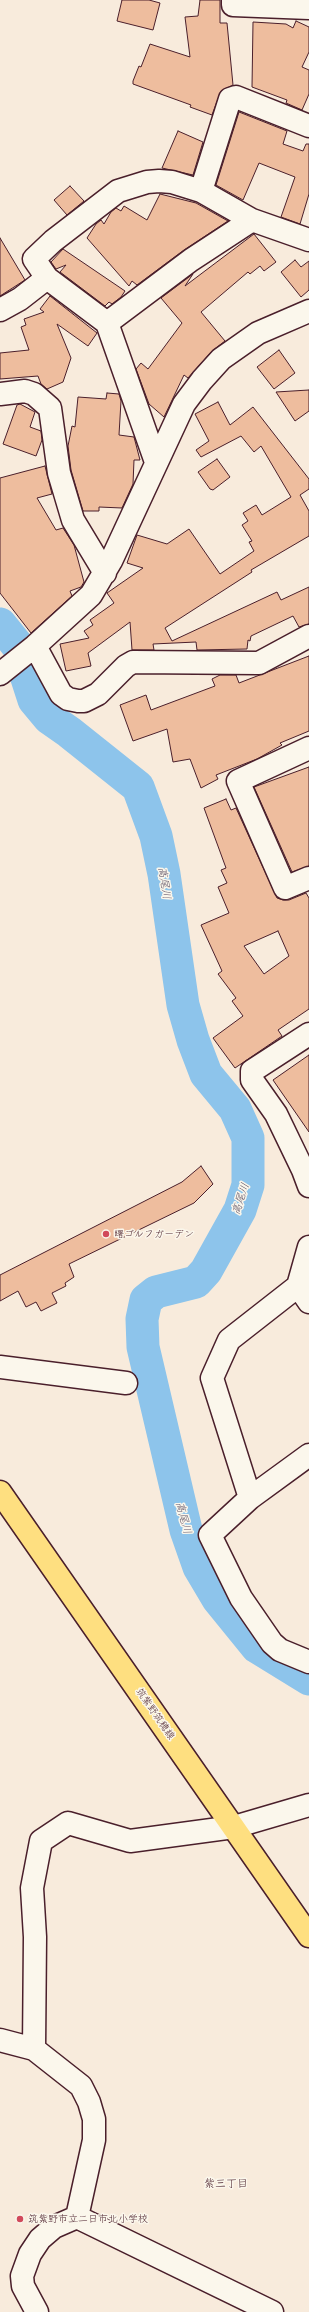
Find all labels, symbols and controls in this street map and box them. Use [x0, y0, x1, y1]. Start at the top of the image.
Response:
water label: 高尾川 [155, 866, 173, 900]
water label: 高尾川 [230, 1181, 252, 1217]
place label: 曙ゴルフガーデン [114, 1228, 194, 1240]
marker: 曙ゴルフガーデン [101, 1229, 111, 1239]
water label: 高尾川 [172, 1500, 194, 1536]
street label: 筑紫野筑穂線 [133, 1686, 177, 1742]
district label: 紫三丁目 [204, 2177, 248, 2191]
place label: 筑紫野市立二日市北小学校 [28, 2213, 148, 2225]
marker: 筑紫野市立二日市北小学校 [15, 2214, 25, 2224]

